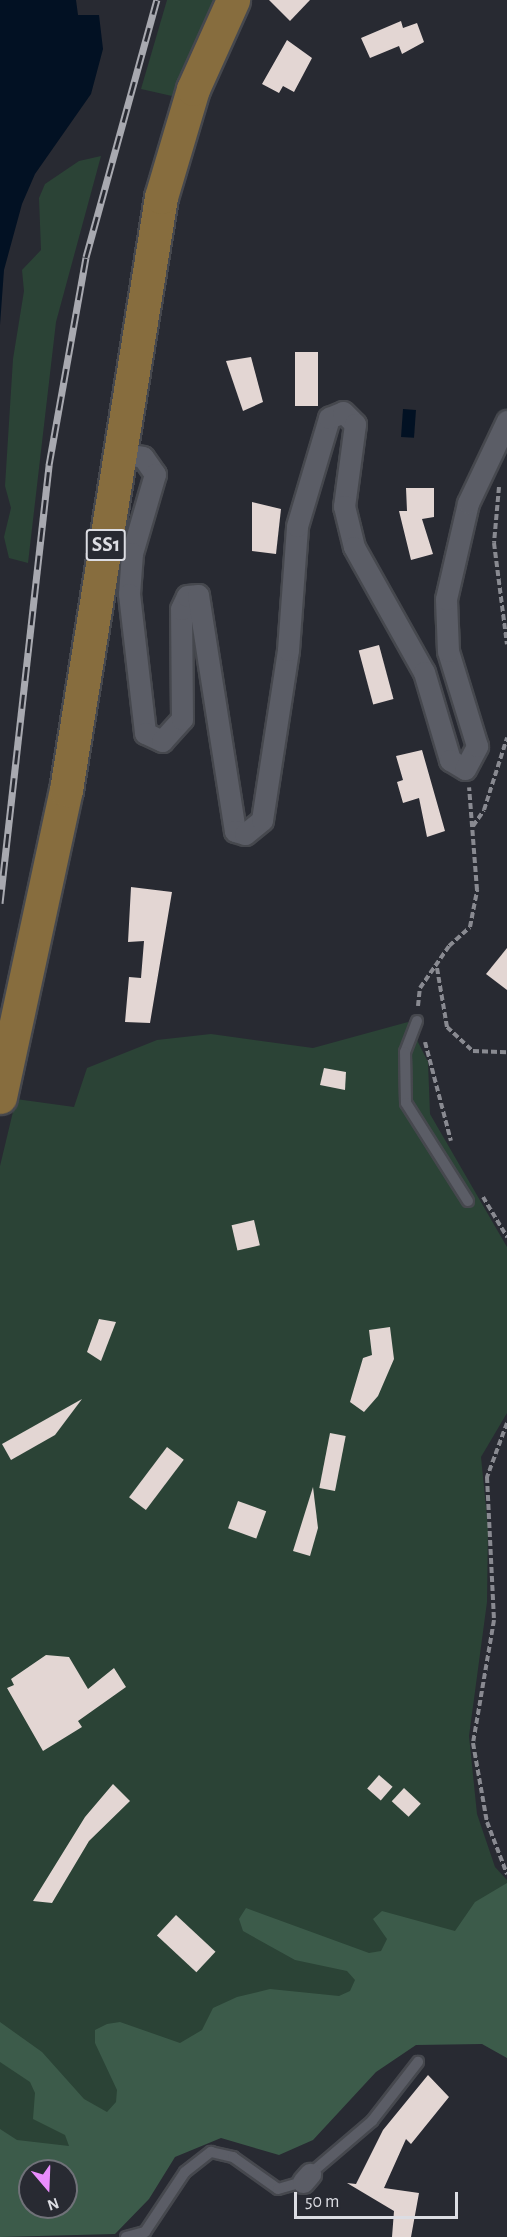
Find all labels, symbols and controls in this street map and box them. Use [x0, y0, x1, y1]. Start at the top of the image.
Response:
road number: SS1 [85, 527, 127, 563]
north arrow [18, 2159, 78, 2219]
scale bar [297, 2180, 460, 2218]
text: 50 m [305, 2193, 339, 2211]
text: N [45, 2195, 61, 2214]

